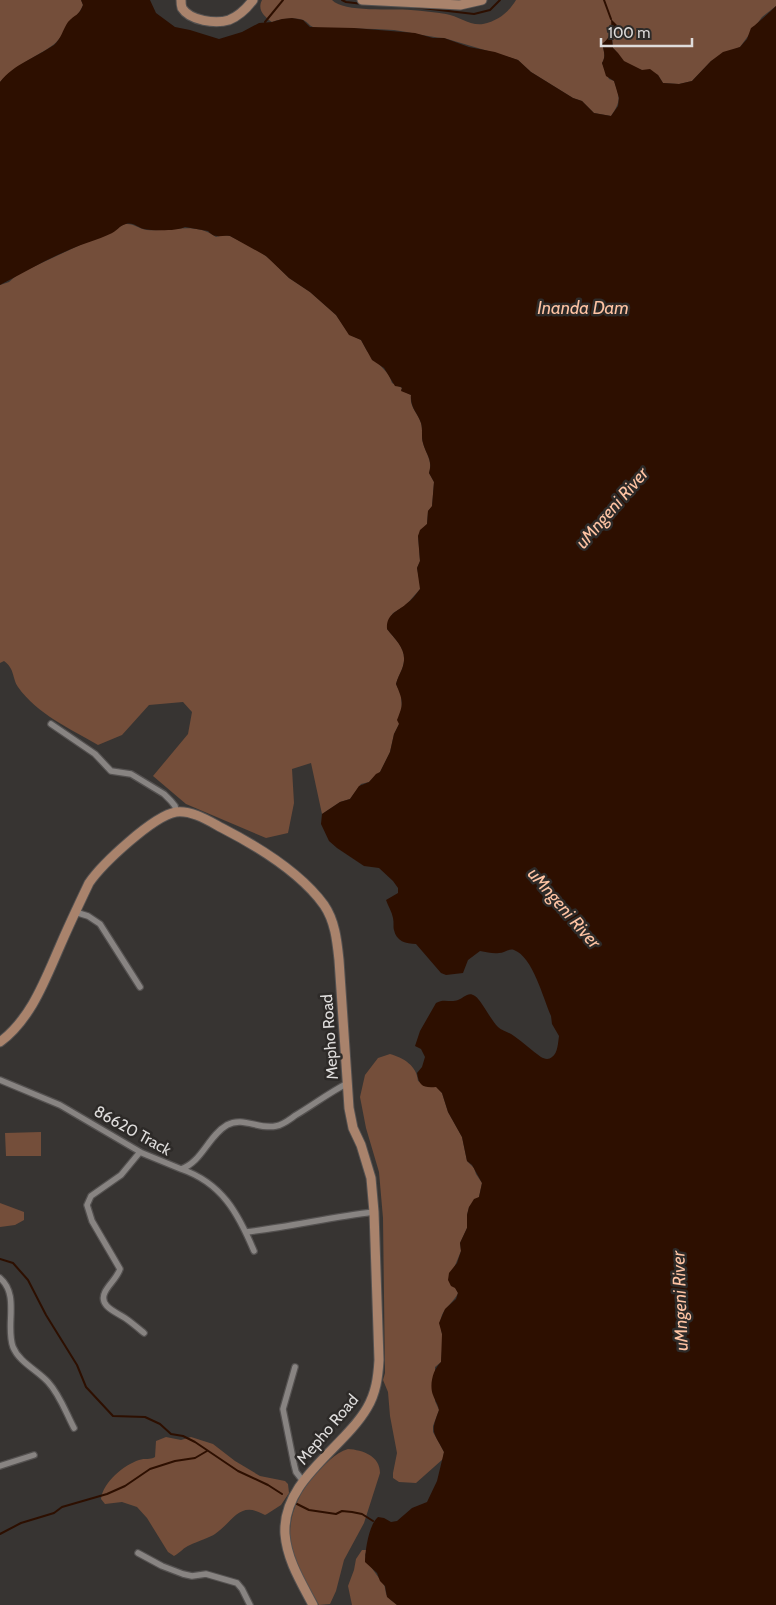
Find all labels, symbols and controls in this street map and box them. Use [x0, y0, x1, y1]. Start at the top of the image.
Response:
scale bar [601, 15, 692, 47]
text: 100 m [608, 24, 650, 42]
water label: Inanda Dam [537, 297, 629, 319]
water label: uMngeni River [571, 462, 654, 553]
water label: uMngeni River [523, 863, 606, 954]
street label: Mepho Road [317, 994, 342, 1080]
street label: 86620 Track [91, 1101, 175, 1160]
water label: uMngeni River [667, 1249, 693, 1351]
street label: Mepho Road [293, 1390, 362, 1468]

